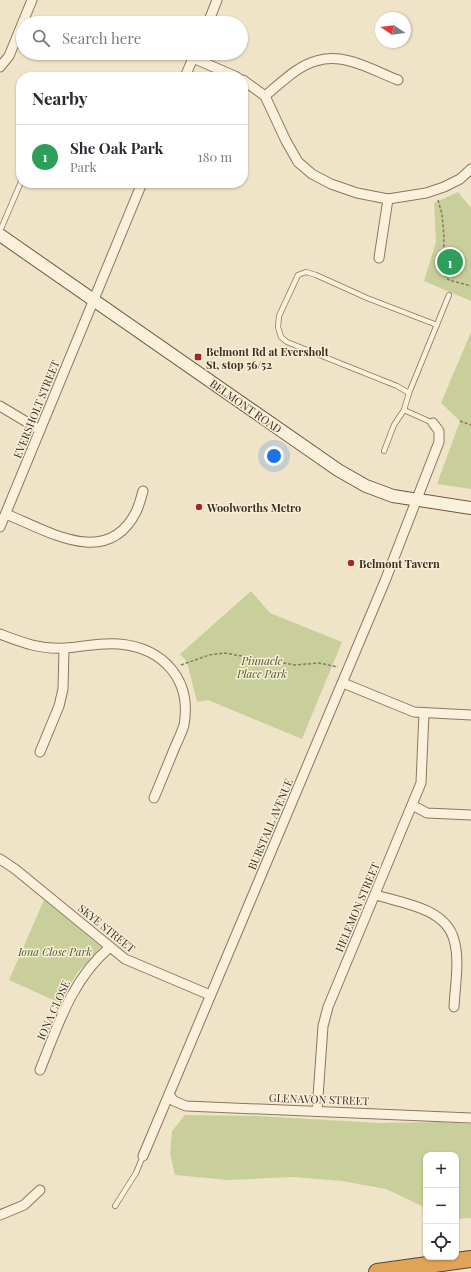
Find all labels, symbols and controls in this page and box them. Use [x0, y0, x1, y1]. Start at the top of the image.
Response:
north arrow [375, 12, 411, 48]
search box [16, 16, 248, 60]
icon: search [30, 27, 52, 49]
text: Search here [62, 28, 141, 48]
text: Nearby [32, 87, 87, 109]
text: She Oak Park [70, 138, 163, 158]
text: 1 [43, 148, 47, 165]
text: 180 m [198, 148, 232, 165]
text: Park [70, 158, 97, 175]
pin: 1 [437, 247, 463, 277]
place label: Belmont Rd at Eversholt St, stop 56/52 [206, 344, 329, 372]
marker: Belmont Rd at Eversholt St, stop 56/52 [193, 352, 203, 362]
street label: EVERSHOLT STREET [9, 357, 63, 460]
street label: BELMONT ROAD [207, 376, 285, 436]
your location [264, 446, 284, 466]
place label: Woolworths Metro [206, 500, 301, 515]
marker: Woolworths Metro [194, 502, 204, 512]
place label: Belmont Tavern [359, 556, 440, 571]
marker: Belmont Tavern [346, 558, 356, 568]
park label: Pinnacle Place Park [236, 653, 287, 681]
street label: BURSTALL AVENUE [244, 776, 296, 872]
street label: HELEMON STREET [331, 860, 383, 954]
street label: SKYE STREET [75, 900, 139, 956]
park label: Iona Close Park [17, 944, 92, 959]
street label: IONA CLOSE [33, 977, 73, 1042]
street label: GLENAVON STREET [269, 1090, 370, 1108]
map controls [423, 1152, 459, 1260]
button: + [423, 1152, 459, 1188]
button: − [423, 1188, 459, 1224]
button: locate [423, 1224, 459, 1260]

